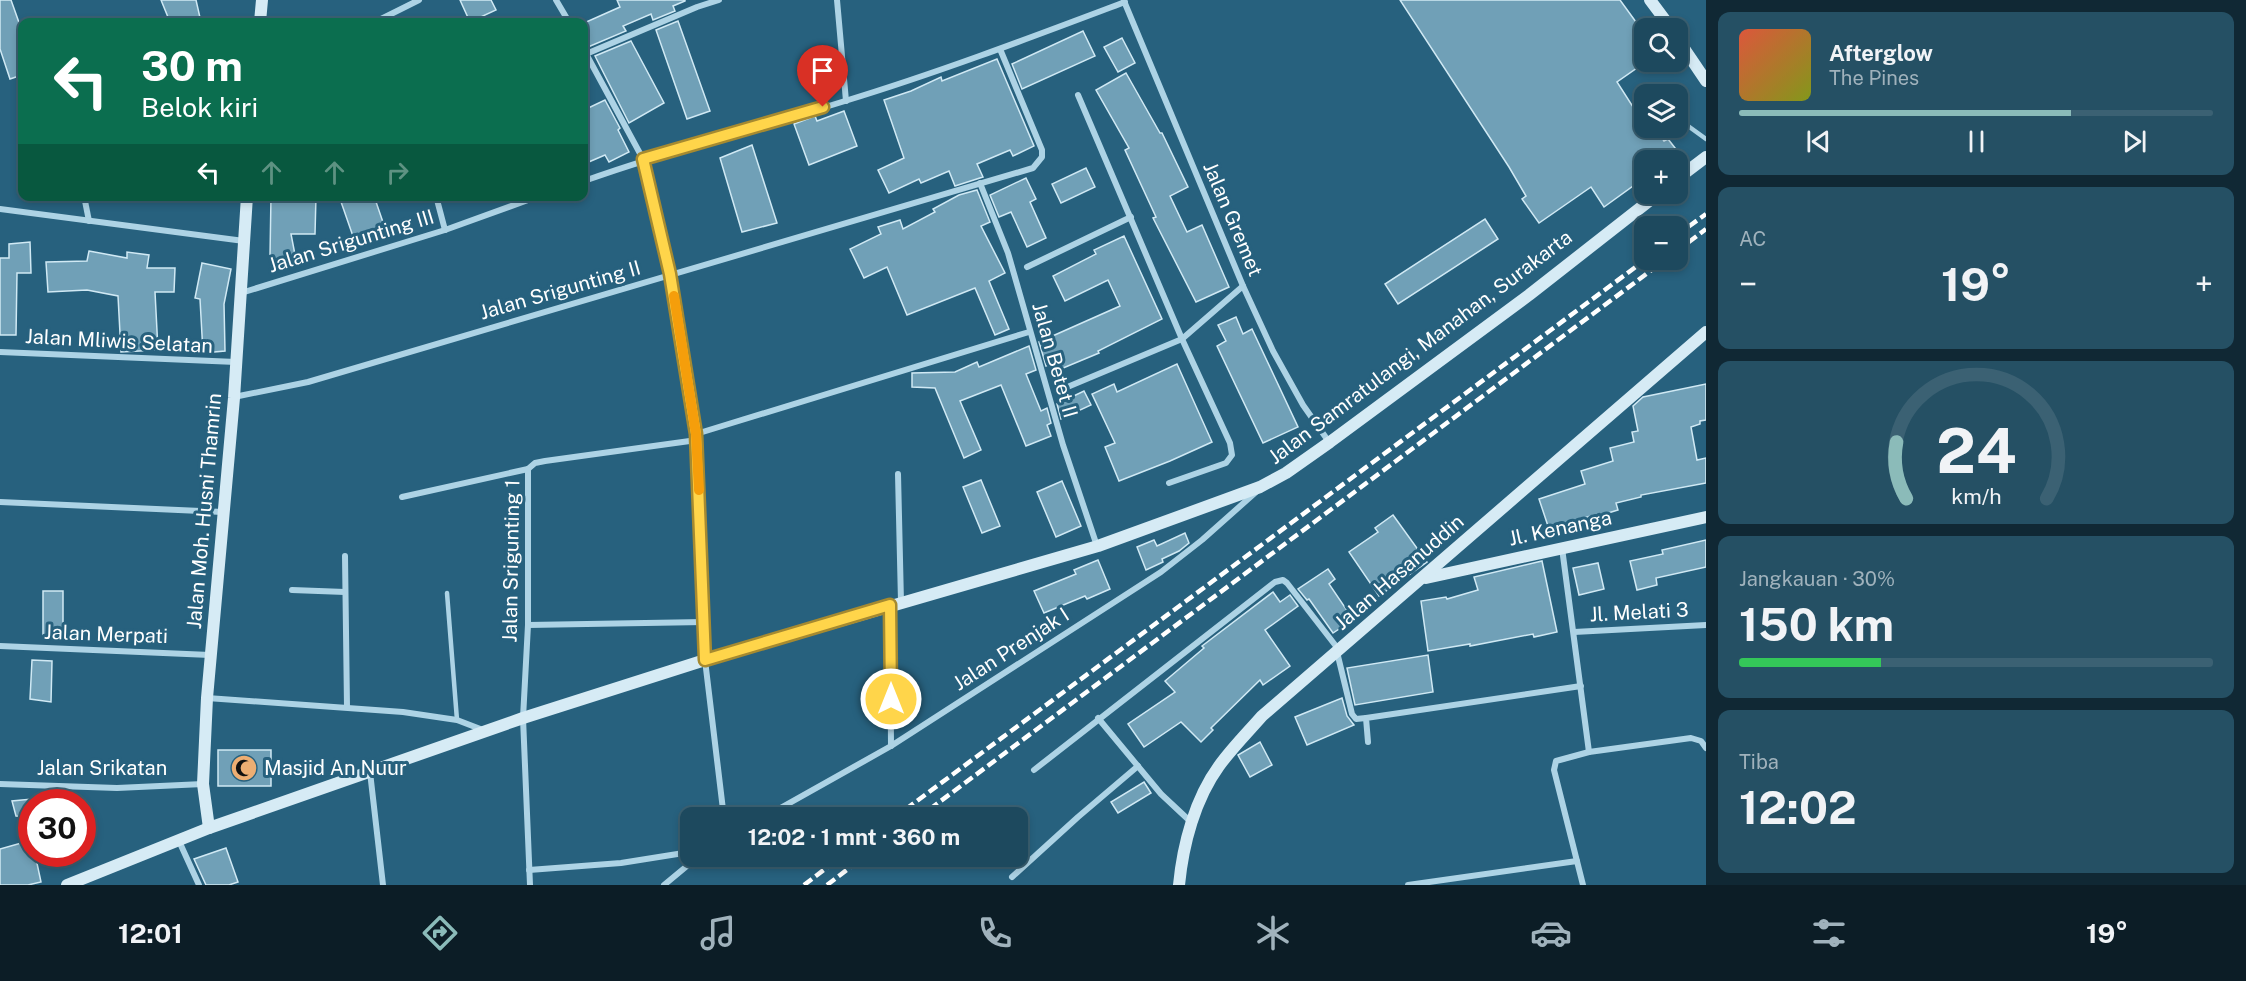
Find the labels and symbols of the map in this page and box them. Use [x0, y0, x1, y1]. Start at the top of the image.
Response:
pin [797, 45, 848, 107]
street label: Jalan Gremet [1198, 158, 1268, 280]
street label: Jalan Srigunting III [265, 204, 437, 278]
street label: Jalan Samratulangi, Manahan, Surakarta [1263, 225, 1577, 469]
street label: Jalan Srigunting II [477, 256, 643, 324]
street label: Jalan Betet II [1027, 300, 1083, 420]
street label: Jalan Mliwis Selatan [25, 324, 213, 358]
street label: Jalan Moh. Husni Thamrin [182, 392, 226, 630]
street label: Jalan Srigunting 1 [498, 479, 524, 643]
street label: Jl. Kenanga [1506, 505, 1614, 551]
street label: Jalan Hasanuddin [1329, 509, 1469, 635]
street label: Jl. Melati 3 [1589, 597, 1689, 627]
street label: Jalan Prenjak I [948, 603, 1074, 695]
street label: Jalan Merpati [44, 620, 168, 648]
position arrow [859, 667, 923, 731]
mosque icon: Masjid An Nuur [229, 753, 259, 783]
street label: Jalan Srikatan [37, 756, 167, 780]
place label: Masjid An Nuur [264, 756, 407, 780]
speed limit sign: 30 [18, 789, 96, 867]

